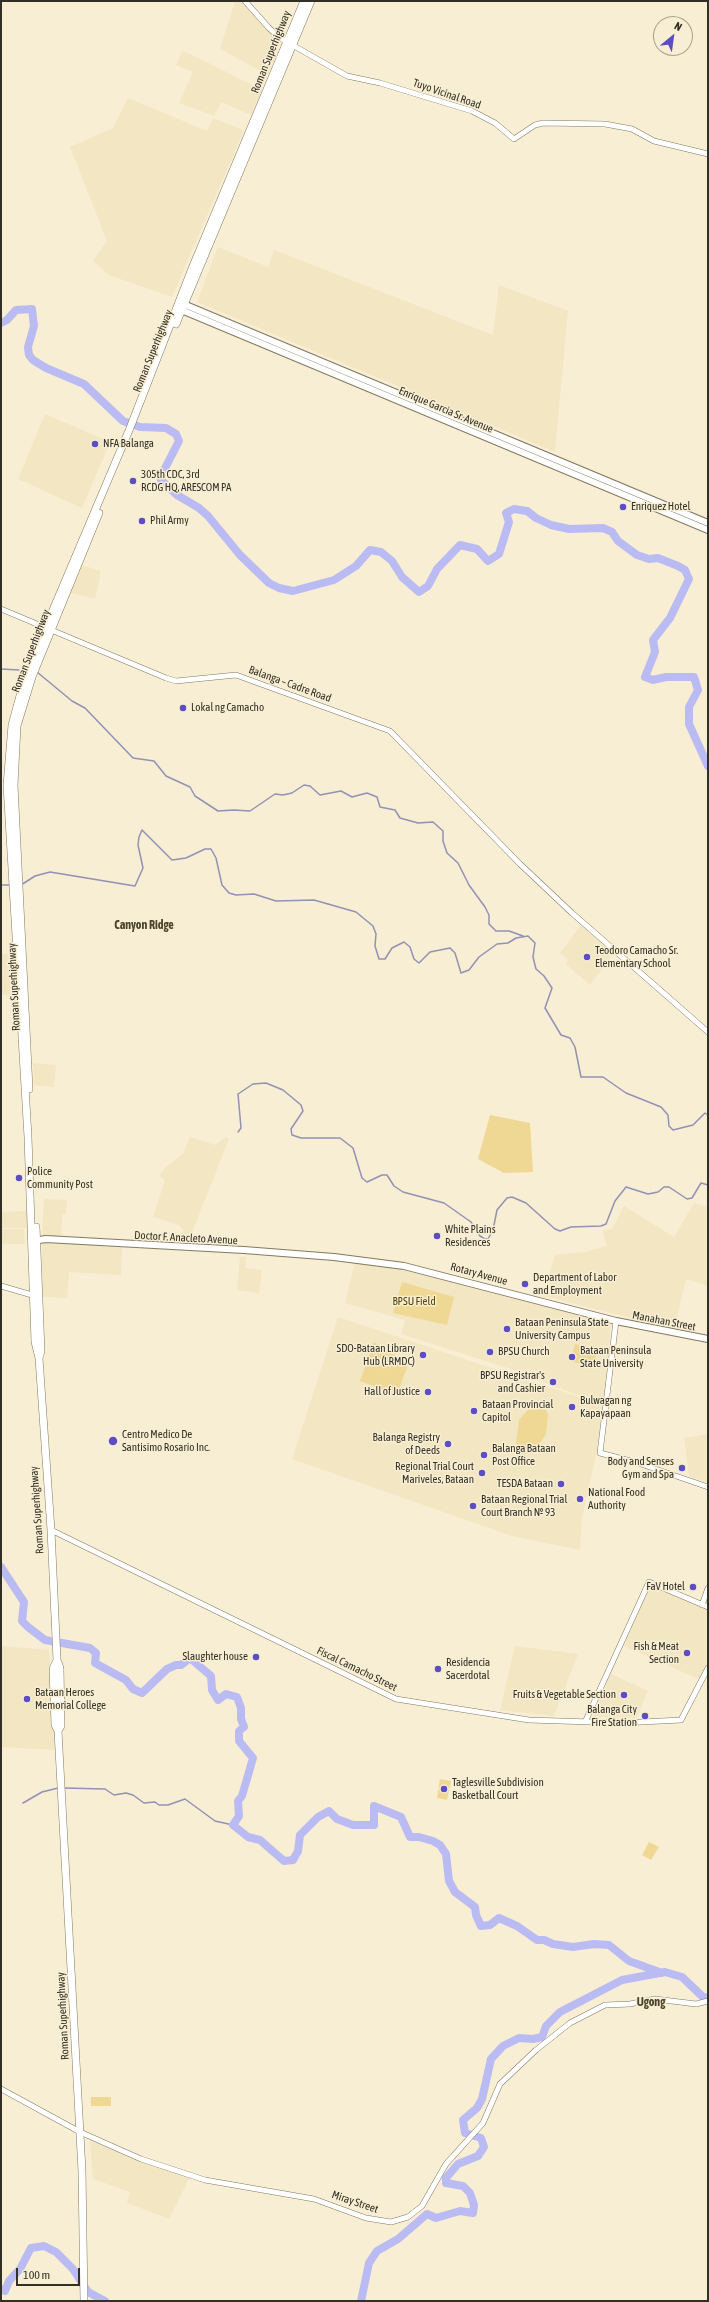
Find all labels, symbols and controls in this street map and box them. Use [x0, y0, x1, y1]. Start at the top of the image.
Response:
street label: Roman Superhighway [248, 9, 294, 95]
north arrow [653, 16, 693, 56]
text: N [673, 20, 684, 33]
street label: Tuyo Vicinal Road [411, 76, 483, 112]
street label: Roman Superhighway [130, 308, 176, 394]
street label: Enrique Garcia Sr. Avenue [397, 384, 495, 436]
place label: NFA Balanga [103, 437, 154, 451]
marker: NFA Balanga [90, 439, 100, 449]
place label: 305th CDC, 3rd RCDG HQ, ARESCOM PA [141, 468, 231, 494]
marker: 305th CDC, 3rd RCDG HQ, ARESCOM PA [128, 476, 138, 486]
place label: Enriquez Hotel [631, 500, 690, 514]
marker: Enriquez Hotel [618, 502, 628, 512]
place label: Phil Army [150, 514, 189, 528]
marker: Phil Army [137, 516, 147, 526]
street label: Roman Superhighway [9, 608, 53, 694]
street label: Balanga – Cadre Road [247, 663, 333, 705]
place label: Lokal ng Camacho [191, 701, 264, 715]
marker: Lokal ng Camacho [178, 703, 188, 713]
district label: Canyon Ridge [114, 918, 174, 932]
street label: Roman Superhighway [5, 943, 23, 1031]
place label: Teodoro Camacho Sr. Elementary School [595, 944, 678, 970]
marker: Teodoro Camacho Sr. Elementary School [582, 952, 592, 962]
place label: Police Community Post [27, 1165, 93, 1191]
marker: Police Community Post [14, 1173, 24, 1183]
place label: White Plains Residences [445, 1223, 496, 1249]
street label: Doctor F. Anacleto Avenue [134, 1229, 238, 1247]
marker: White Plains Residences [432, 1231, 442, 1241]
street label: Rotary Avenue [449, 1260, 509, 1288]
place label: Department of Labor and Employment [533, 1271, 616, 1297]
marker: Department of Labor and Employment [520, 1279, 530, 1289]
park label: BPSU Field [392, 1295, 436, 1309]
street label: Manahan Street [631, 1308, 697, 1334]
place label: Bataan Peninsula State University Campus [515, 1316, 609, 1342]
marker: Bataan Peninsula State University Campus [502, 1324, 512, 1334]
place label: SDO-Bataan Library Hub (LRMDC) [337, 1342, 415, 1368]
place label: Bataan Peninsula State University [580, 1344, 651, 1370]
place label: BPSU Church [498, 1345, 549, 1359]
marker: BPSU Church [485, 1347, 495, 1357]
marker: SDO-Bataan Library Hub (LRMDC) [418, 1350, 428, 1360]
marker: Bataan Peninsula State University [567, 1352, 577, 1362]
place label: BPSU Registrar's and Cashier [480, 1369, 545, 1395]
marker: BPSU Registrar's and Cashier [548, 1377, 558, 1387]
place label: Hall of Justice [364, 1385, 420, 1399]
marker: Hall of Justice [423, 1387, 433, 1397]
place label: Bulwagan ng Kapayapaan [580, 1394, 631, 1420]
place label: Bataan Provincial Capitol [482, 1398, 553, 1424]
marker: Bulwagan ng Kapayapaan [567, 1402, 577, 1412]
marker: Bataan Provincial Capitol [469, 1406, 479, 1416]
place label: Centro Medico De Santisimo Rosario Inc. [122, 1428, 210, 1454]
place label: Balanga Registry of Deeds [373, 1431, 440, 1457]
marker: Centro Medico De Santisimo Rosario Inc. [107, 1435, 119, 1447]
marker: Balanga Registry of Deeds [443, 1439, 453, 1449]
place label: Balanga Bataan Post Office [492, 1442, 556, 1468]
marker: Balanga Bataan Post Office [479, 1450, 489, 1460]
place label: Body and Senses Gym and Spa [607, 1455, 674, 1481]
place label: Regional Trial Court Mariveles, Bataan [395, 1460, 474, 1486]
marker: Body and Senses Gym and Spa [677, 1463, 687, 1473]
street label: Roman Superhighway [27, 1466, 47, 1554]
marker: Regional Trial Court Mariveles, Bataan [477, 1468, 487, 1478]
place label: TESDA Bataan [497, 1477, 553, 1491]
marker: TESDA Bataan [556, 1479, 566, 1489]
place label: National Food Authority [588, 1486, 645, 1512]
place label: Bataan Regional Trial Court Branch № 93 [481, 1493, 567, 1519]
marker: National Food Authority [575, 1494, 585, 1504]
marker: Bataan Regional Trial Court Branch № 93 [468, 1501, 478, 1511]
place label: FaV Hotel [646, 1580, 685, 1594]
marker: FaV Hotel [688, 1582, 698, 1592]
place label: Fish & Meat Section [633, 1640, 679, 1666]
street label: Fiscal Camacho Street [315, 1644, 399, 1694]
marker: Fish & Meat Section [682, 1648, 692, 1658]
place label: Slaughter house [182, 1650, 248, 1664]
marker: Slaughter house [251, 1652, 261, 1662]
place label: Residencia Sacerdotal [446, 1656, 490, 1682]
marker: Residencia Sacerdotal [433, 1664, 443, 1674]
place label: Bataan Heroes Memorial College [35, 1686, 106, 1712]
place label: Fruits & Vegetable Section [513, 1688, 616, 1702]
marker: Fruits & Vegetable Section [619, 1690, 629, 1700]
marker: Bataan Heroes Memorial College [22, 1694, 32, 1704]
place label: Balanga City Fire Station [587, 1703, 637, 1729]
marker: Balanga City Fire Station [640, 1711, 650, 1721]
place label: Taglesville Subdivision Basketball Court [452, 1776, 544, 1802]
marker: Taglesville Subdivision Basketball Court [439, 1784, 449, 1794]
street label: Roman Superhighway [54, 1972, 72, 2060]
district label: Ugong [637, 1995, 665, 2009]
street label: Miray Street [330, 2188, 380, 2216]
scale bar [18, 2260, 82, 2286]
text: 100 m [23, 2268, 50, 2282]

